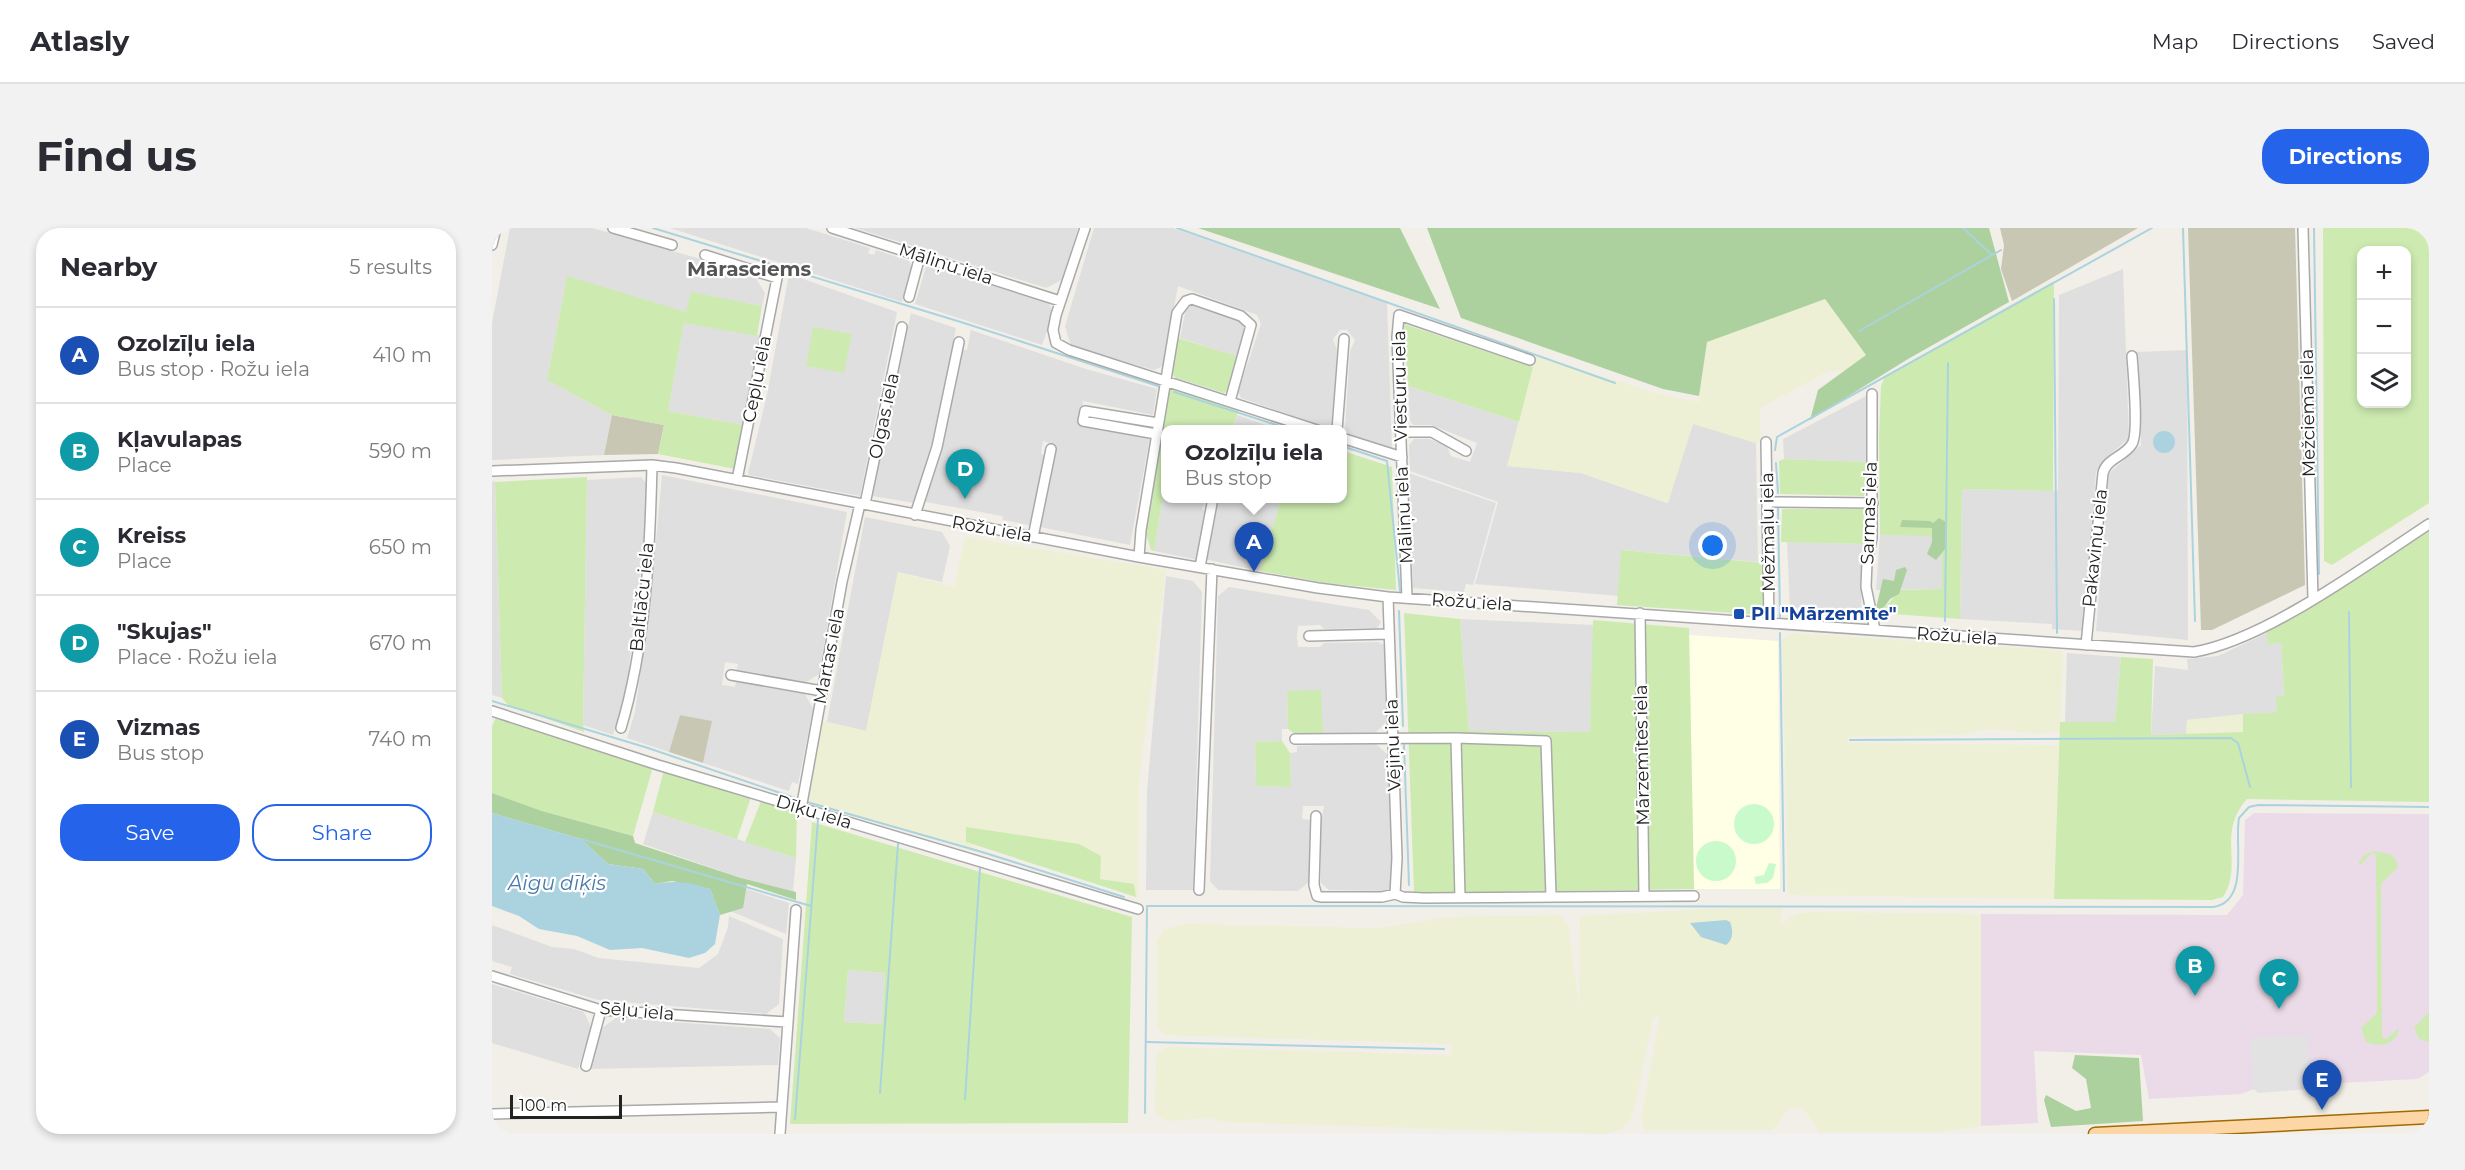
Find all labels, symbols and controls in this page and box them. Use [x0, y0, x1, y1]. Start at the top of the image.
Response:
text: Atlasly [30, 24, 129, 58]
text: Map [2152, 29, 2198, 54]
text: Directions [2231, 29, 2339, 54]
text: Saved [2372, 29, 2435, 54]
button: Directions [2262, 129, 2429, 184]
text: Find us [36, 130, 197, 182]
street label: Māliņu iela [896, 238, 996, 291]
map controls [2357, 246, 2411, 408]
button: + [2357, 246, 2411, 300]
text: Nearby [60, 251, 157, 283]
text: 5 results [349, 255, 432, 279]
district label: Mārasciems [687, 257, 811, 281]
button: − [2357, 300, 2411, 354]
text: Ozolzīļu iela [117, 330, 256, 357]
street label: Viesturu iela [1388, 330, 1412, 442]
street label: Cepļu iela [738, 334, 777, 425]
text: A [72, 343, 87, 367]
text: 410 m [372, 343, 432, 367]
street label: Mežciema iela [2296, 349, 2320, 477]
button: layers [2357, 354, 2411, 408]
text: Bus stop · Rožu iela [117, 357, 310, 381]
street label: Olgas iela [864, 371, 904, 461]
popup [1161, 425, 1347, 503]
text: Kļavulapas [117, 426, 242, 453]
text: B [72, 439, 87, 463]
text: 590 m [369, 439, 432, 463]
text: Ozolzīļu iela [1185, 439, 1323, 466]
pin: D [946, 450, 984, 499]
text: Place [117, 453, 172, 477]
street label: Sarmas iela [1856, 461, 1882, 565]
text: Bus stop [1185, 466, 1272, 490]
street label: Māliņu iela [1390, 466, 1419, 564]
street label: Mežmaļu iela [1756, 472, 1781, 592]
street label: Pakaviņu iela [2078, 488, 2113, 608]
street label: Rožu iela [950, 511, 1034, 547]
text: Kreiss [117, 522, 186, 549]
pin: A [1234, 522, 1274, 572]
your location [1698, 531, 1727, 560]
text: C [72, 535, 87, 559]
text: 650 m [369, 535, 432, 559]
street label: Baltlāču iela [625, 541, 659, 653]
text: Place [117, 549, 172, 573]
street label: Rožu iela [1431, 588, 1513, 616]
place label: PII "Mārzemīte" [1751, 603, 1897, 625]
street label: Martas iela [809, 606, 849, 706]
marker: PII "Mārzemīte" [1732, 607, 1746, 621]
text: "Skujas" [117, 618, 212, 645]
street label: Rožu iela [1916, 622, 1998, 650]
text: D [71, 631, 88, 655]
text: 670 m [369, 631, 432, 655]
text: Place · Rožu iela [117, 645, 278, 669]
street label: Mārzemītes iela [1630, 684, 1654, 826]
street label: Vējiņu iela [1380, 698, 1407, 791]
text: Vizmas [117, 714, 200, 741]
text: E [73, 727, 86, 751]
text: 740 m [369, 727, 432, 751]
text: Bus stop [117, 741, 204, 765]
street label: Dīķu iela [773, 790, 855, 835]
button: Save [60, 804, 240, 861]
button: Share [252, 804, 432, 861]
water label: Aigu dīķis [507, 871, 606, 896]
pin: B [2176, 946, 2214, 996]
pin: C [2260, 960, 2298, 1009]
street label: Sēļu iela [599, 997, 675, 1026]
pin: E [2302, 1060, 2342, 1110]
scale bar [510, 1092, 622, 1120]
text: 100 m [519, 1096, 567, 1115]

